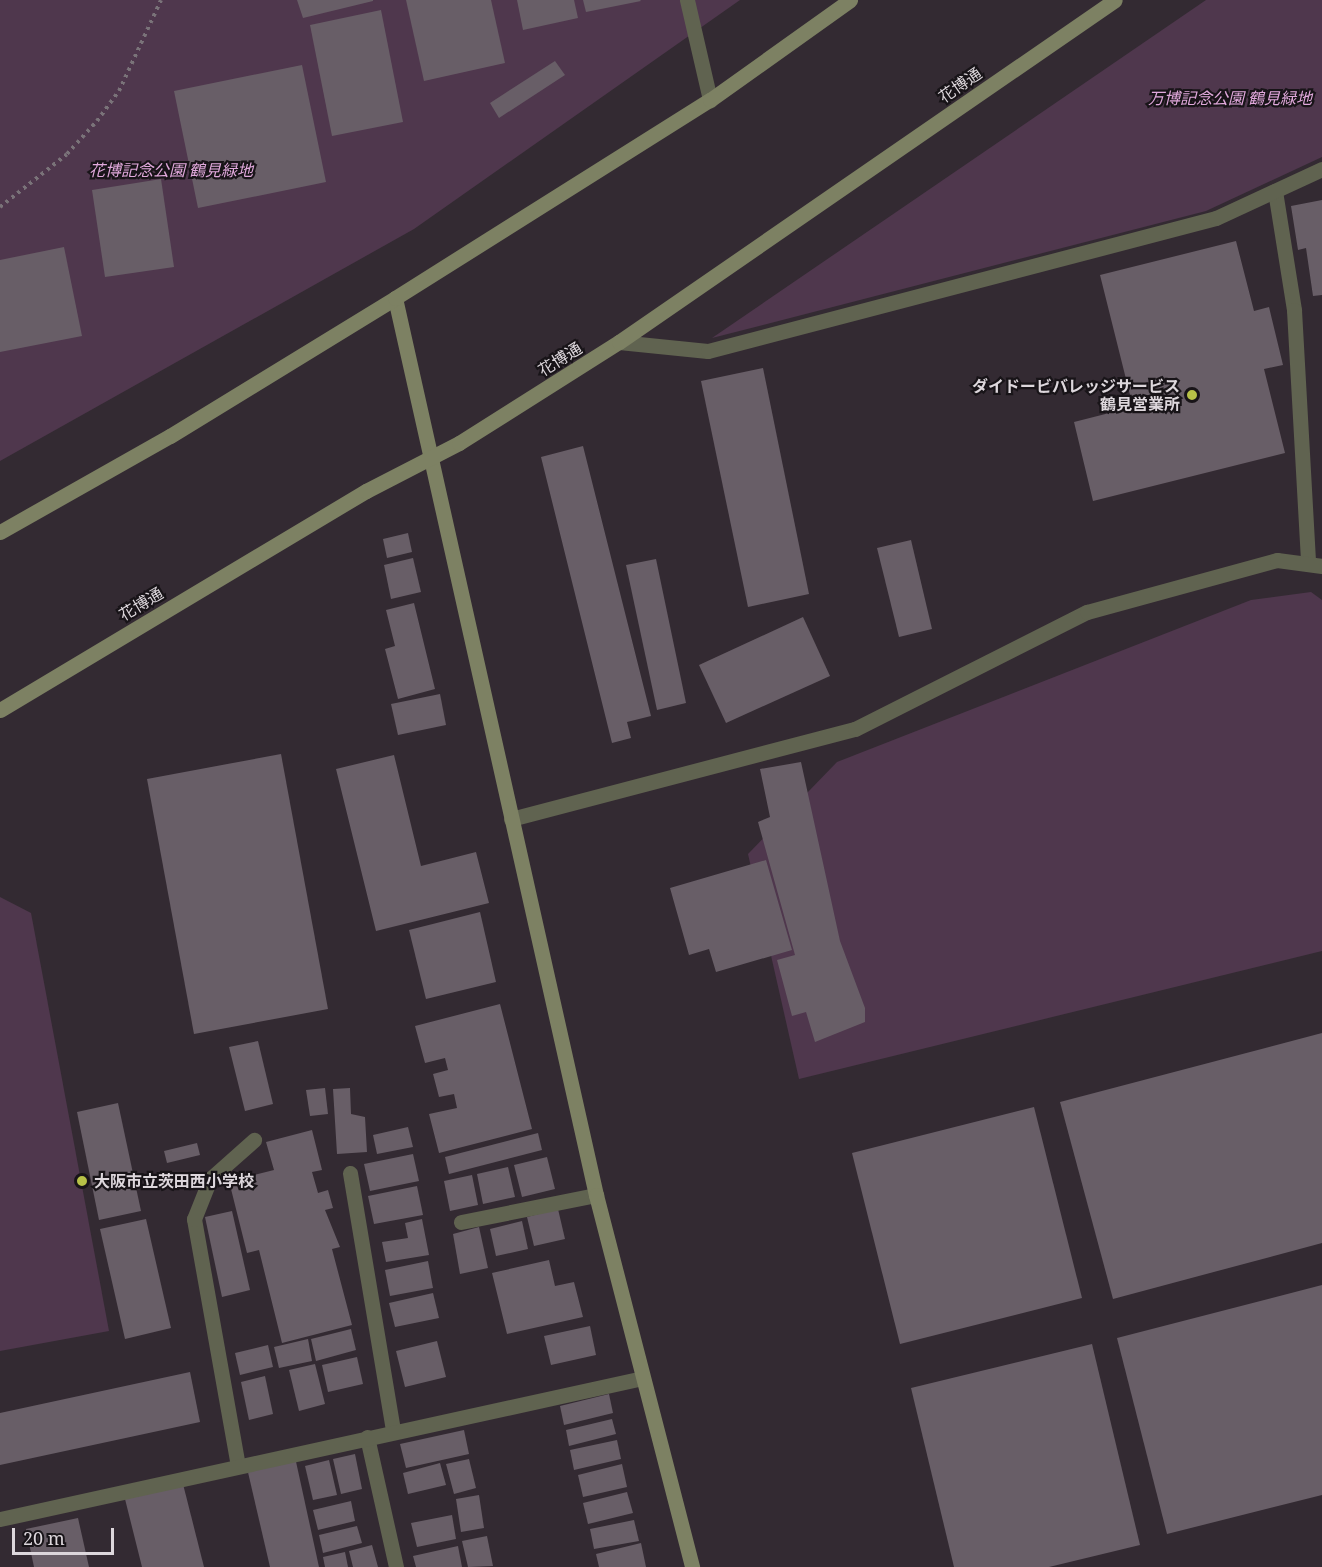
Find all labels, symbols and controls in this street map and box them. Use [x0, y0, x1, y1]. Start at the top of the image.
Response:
street label: 花博通 [935, 63, 985, 107]
park label: 万博記念公園 鶴見緑地 [1148, 88, 1312, 108]
park label: 花博記念公園 鶴見緑地 [89, 160, 253, 180]
street label: 花博通 [535, 338, 585, 380]
place label: ダイドービバレッジサービス 鶴見営業所 [972, 376, 1180, 414]
marker: ダイドービバレッジサービス 鶴見営業所 [1185, 388, 1199, 402]
street label: 花博通 [115, 583, 167, 625]
place label: 大阪市立茨田西小学校 [94, 1171, 254, 1191]
marker: 大阪市立茨田西小学校 [75, 1174, 89, 1188]
scale bar [15, 1516, 117, 1554]
text: 20 m [23, 1526, 65, 1550]

